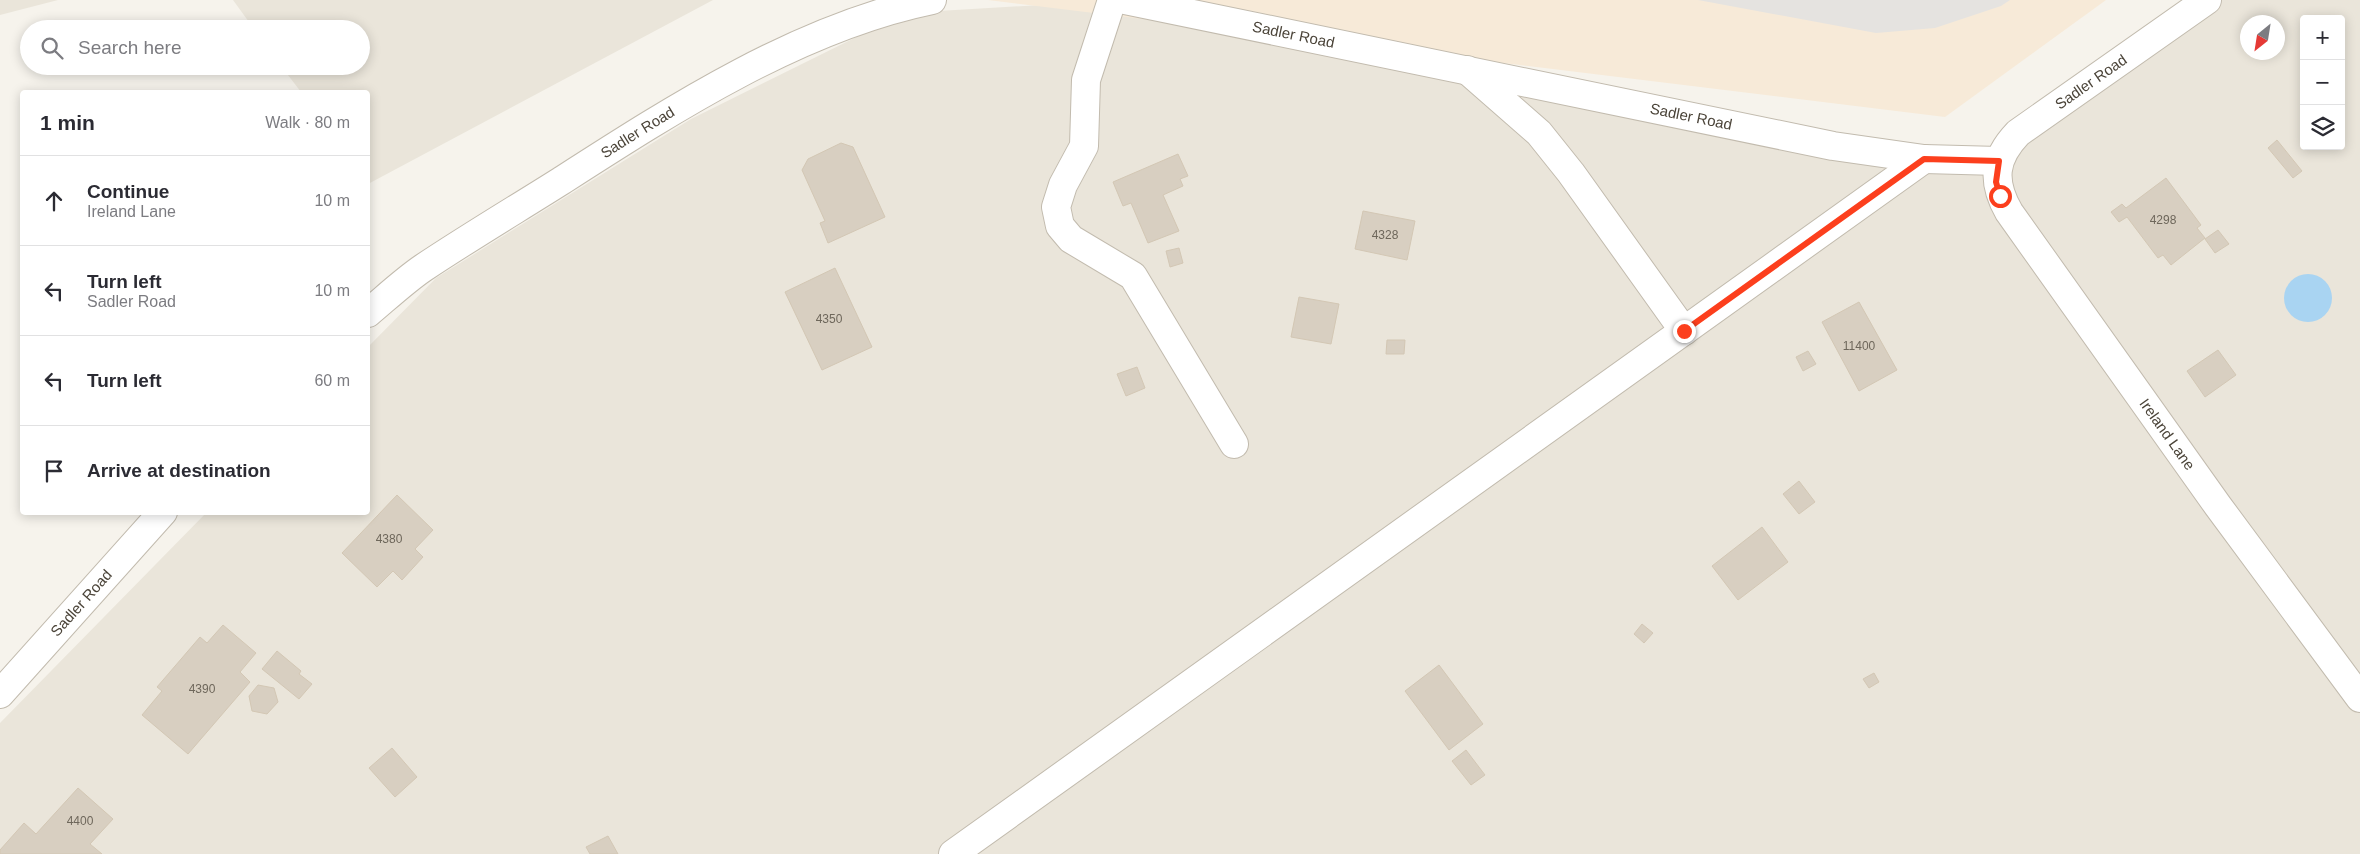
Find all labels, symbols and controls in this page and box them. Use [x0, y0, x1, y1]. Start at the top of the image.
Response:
north arrow [2240, 15, 2285, 60]
map controls [2300, 15, 2345, 150]
button: + [2300, 15, 2345, 60]
street label: Sadler Road [1251, 17, 1336, 51]
search box [20, 20, 370, 75]
icon: search [38, 34, 66, 62]
text: Search here [78, 37, 182, 58]
street label: Sadler Road [2052, 51, 2130, 112]
button: − [2300, 60, 2345, 105]
street label: Sadler Road [1649, 99, 1734, 133]
street label: Sadler Road [597, 103, 677, 161]
button: layers [2300, 105, 2345, 150]
text: 1 min [40, 111, 95, 134]
text: Walk · 80 m [265, 114, 350, 131]
text: Continue [87, 181, 169, 202]
route start [1989, 185, 2012, 208]
icon: ahead [40, 187, 68, 215]
text: 10 m [314, 192, 350, 209]
text: Ireland Lane [87, 203, 176, 220]
house number: 4298 [2150, 213, 2177, 227]
house number: 4328 [1372, 228, 1399, 242]
text: Turn left [87, 271, 162, 292]
icon: left [40, 277, 68, 305]
text: 10 m [314, 282, 350, 299]
text: Sadler Road [87, 293, 176, 310]
house number: 4350 [816, 312, 843, 326]
route end [1673, 320, 1696, 343]
house number: 11400 [1843, 339, 1876, 353]
icon: left [40, 367, 68, 395]
text: Turn left [87, 370, 162, 391]
text: 60 m [314, 372, 350, 389]
street label: Ireland Lane [2136, 395, 2199, 473]
icon: arrive [40, 457, 68, 485]
text: Arrive at destination [87, 460, 271, 481]
house number: 4380 [376, 532, 403, 546]
street label: Sadler Road [47, 566, 115, 640]
house number: 4390 [189, 682, 216, 696]
house number: 4400 [67, 814, 94, 828]

